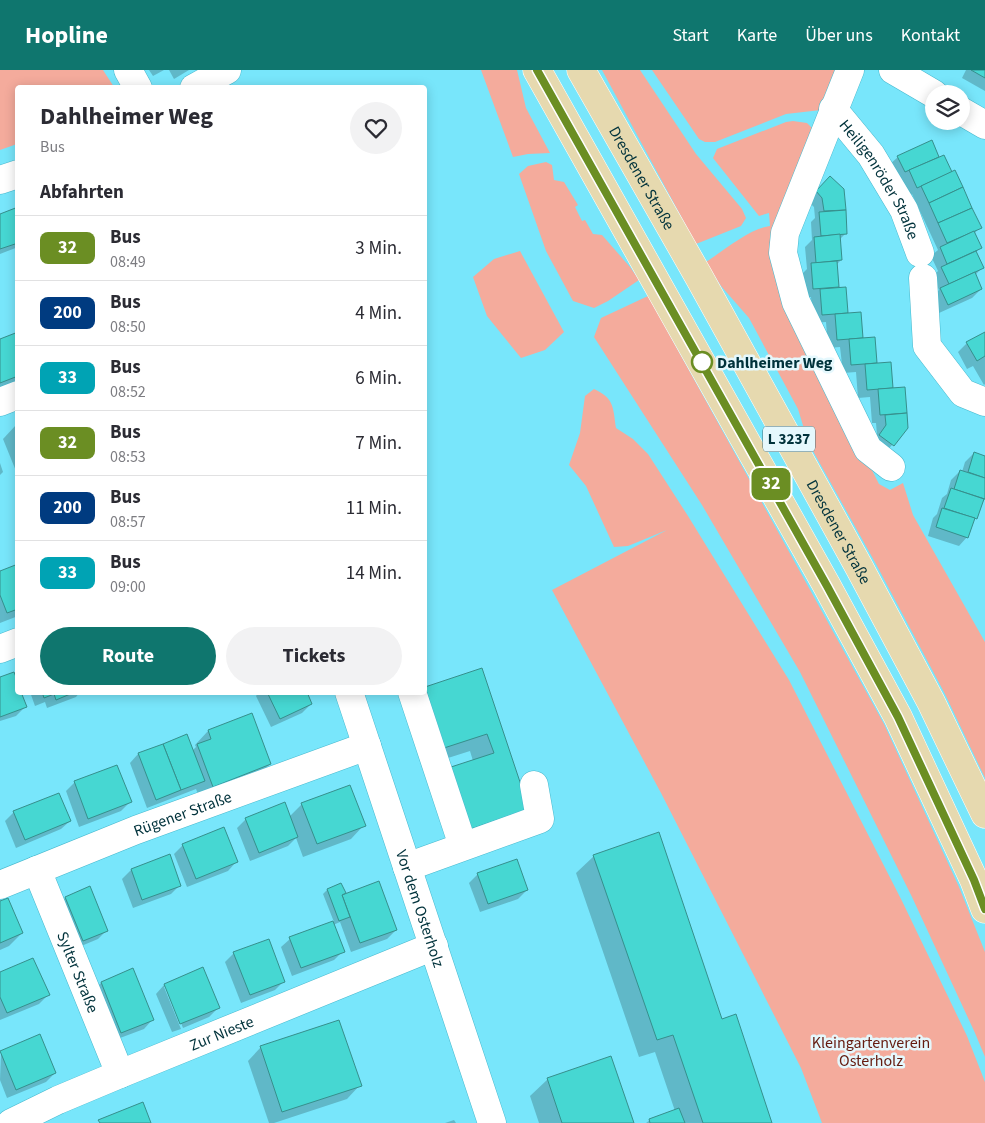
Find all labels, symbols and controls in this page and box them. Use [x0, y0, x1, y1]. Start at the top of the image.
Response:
text: Hopline [25, 18, 108, 53]
text: Start [672, 23, 709, 48]
text: Karte [737, 23, 777, 48]
text: Über uns [805, 23, 873, 48]
text: Kontakt [901, 23, 960, 48]
map controls [925, 85, 970, 130]
button: layers [925, 85, 970, 130]
text: Dahlheimer Weg [40, 99, 213, 134]
button: heart [350, 102, 402, 154]
street label: Heiligenröder Straße [834, 115, 924, 243]
street label: Dresdener Straße [603, 122, 680, 234]
text: Bus [40, 136, 65, 158]
text: Abfahrten [40, 179, 124, 206]
text: Bus [110, 224, 141, 251]
text: 32 [58, 235, 77, 260]
text: 3 Min. [355, 235, 402, 262]
text: 08:49 [110, 251, 146, 273]
text: Bus [110, 289, 141, 316]
text: 200 [53, 300, 82, 325]
text: 4 Min. [355, 300, 402, 327]
text: 08:50 [110, 316, 146, 338]
marker: Dahlheimer Weg [691, 351, 713, 373]
place label: Dahlheimer Weg [717, 352, 833, 374]
text: Bus [110, 354, 141, 381]
text: 33 [58, 365, 77, 390]
text: 6 Min. [355, 365, 402, 392]
text: 08:52 [110, 381, 146, 403]
text: Bus [110, 419, 141, 446]
road number: L 3237 [763, 426, 815, 452]
text: 32 [58, 430, 77, 455]
text: 7 Min. [355, 430, 402, 457]
text: 08:53 [110, 446, 146, 468]
line badge: 32 [748, 468, 794, 500]
text: 32 [761, 471, 781, 496]
street label: Dresdener Straße [801, 476, 876, 588]
text: Bus [110, 484, 141, 511]
text: 200 [53, 495, 82, 520]
text: 11 Min. [346, 495, 402, 522]
text: 08:57 [110, 511, 146, 533]
text: Bus [110, 549, 141, 576]
text: 33 [58, 560, 77, 585]
text: 14 Min. [346, 560, 402, 587]
text: 09:00 [110, 576, 146, 598]
button: Route [40, 627, 216, 685]
button: Tickets [226, 627, 402, 685]
street label: Rügener Straße [130, 786, 235, 842]
street label: Vor dem Osterholz [390, 847, 450, 971]
street label: Sylter Straße [51, 928, 104, 1016]
street label: Zur Nieste [186, 1011, 257, 1057]
park label: Kleingartenverein Osterholz [812, 1032, 930, 1072]

